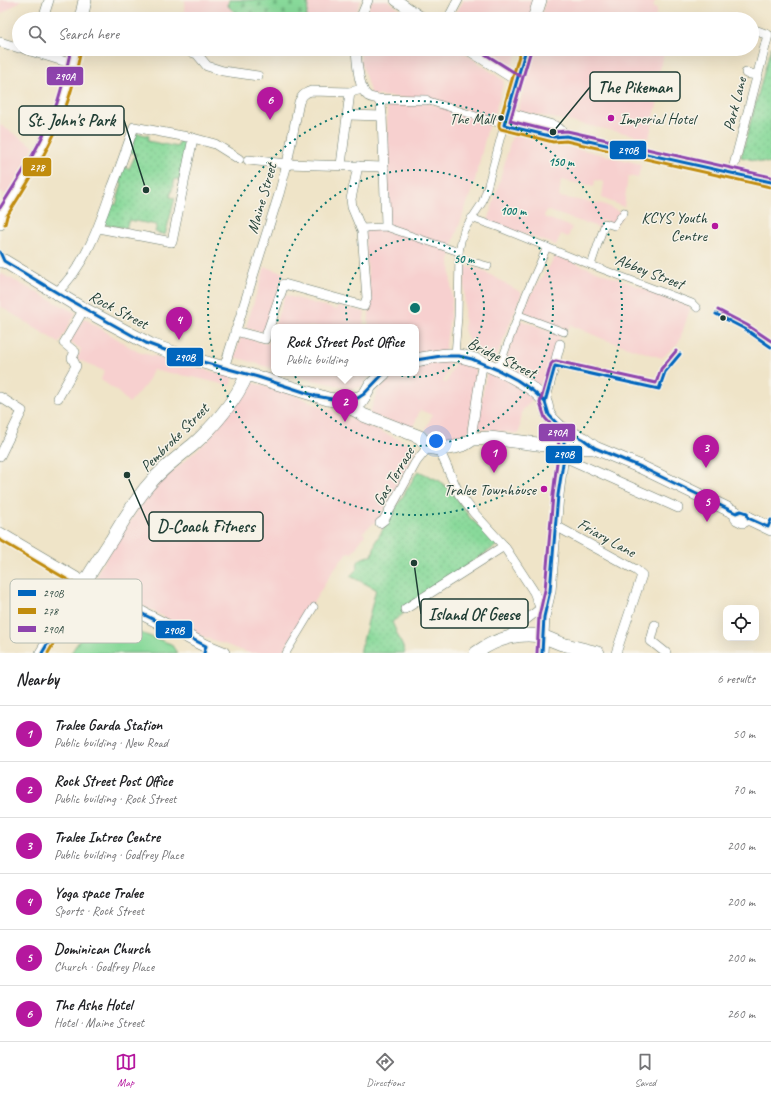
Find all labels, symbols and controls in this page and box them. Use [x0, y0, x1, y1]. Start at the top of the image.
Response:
search box [12, 12, 759, 56]
icon: search [26, 23, 48, 45]
text: Search here [58, 25, 119, 44]
line badge: 290A [46, 66, 84, 86]
text: 290A [55, 69, 77, 83]
callout: The Pikeman [590, 72, 680, 101]
street label: Park Lane [719, 73, 752, 133]
text: The Pikeman [598, 77, 673, 98]
pin: 6 [257, 87, 283, 120]
callout: St. John's Park [19, 106, 124, 135]
place label: Imperial Hotel [619, 109, 699, 129]
text: St. John's Park [27, 110, 117, 131]
place label: The Mall [449, 110, 496, 129]
marker: The Mall [496, 113, 506, 123]
marker: Imperial Hotel [606, 113, 616, 123]
line badge: 290B [609, 140, 647, 160]
text: 290B [618, 143, 639, 157]
text: 150 m [548, 154, 575, 170]
line badge: 278 [22, 157, 52, 177]
street label: Maine Street [242, 159, 282, 236]
text: 278 [30, 160, 46, 174]
text: 100 m [500, 203, 527, 219]
place label: KCYS Youth Centre [641, 208, 709, 246]
marker: KCYS Youth Centre [710, 221, 720, 231]
street label: Abbey Street [613, 250, 689, 295]
text: 50 m [454, 251, 475, 267]
street label: Rock Street [86, 286, 153, 335]
centre of rings [408, 301, 422, 315]
pin: 4 [166, 307, 192, 340]
unlabelled marker [718, 313, 728, 323]
popup [271, 324, 419, 376]
text: Rock Street Post Office [286, 333, 404, 352]
street label: Bridge Street [464, 333, 541, 384]
line badge: 290B [166, 347, 204, 367]
text: 290B [175, 350, 196, 364]
text: Public building [286, 352, 348, 368]
pin: 2 [332, 389, 358, 422]
street label: Pembroke Street [136, 398, 214, 476]
line badge: 290A [538, 423, 576, 442]
text: 290A [547, 425, 569, 439]
your location [426, 431, 446, 451]
pin: 3 [693, 435, 719, 468]
pin: 1 [481, 440, 507, 473]
street label: Gas Terrace [369, 442, 420, 509]
line badge: 290B [545, 445, 583, 464]
text: 290B [554, 447, 575, 461]
place label: Tralee Townhouse [444, 480, 538, 500]
marker: Tralee Townhouse [539, 484, 549, 494]
pin: 5 [694, 489, 720, 522]
callout: D-Coach Fitness [149, 512, 263, 541]
street label: Friary Lane [574, 514, 641, 563]
text: D-Coach Fitness [157, 516, 257, 537]
legend [10, 579, 142, 643]
text: 290B [43, 586, 65, 600]
callout: Island Of Geese [421, 599, 528, 628]
text: 278 [43, 604, 59, 618]
text: Island Of Geese [428, 604, 521, 625]
map controls [723, 605, 759, 641]
button: locate [723, 605, 759, 641]
line badge: 290B [155, 620, 193, 639]
text: 290A [43, 622, 64, 636]
text: 290B [164, 623, 185, 637]
text: Nearby [16, 669, 59, 690]
text: 6 results [717, 671, 755, 687]
text: Tralee Garda Station [54, 716, 162, 735]
text: 1 [26, 726, 32, 742]
text: 50 m [733, 726, 755, 742]
text: Public building · New Road [54, 735, 168, 751]
text: Rock Street Post Office [54, 772, 172, 791]
text: 2 [26, 782, 32, 798]
text: 70 m [733, 782, 755, 798]
text: Public building · Rock Street [54, 791, 176, 807]
text: Tralee Intreo Centre [54, 828, 160, 847]
text: 3 [26, 838, 32, 854]
text: 200 m [727, 838, 755, 854]
text: Public building · Godfrey Place [54, 847, 183, 863]
text: Yoga space Tralee [54, 884, 143, 903]
text: 4 [26, 894, 32, 910]
text: 200 m [727, 894, 755, 910]
text: Sports · Rock Street [54, 903, 144, 919]
text: Dominican Church [54, 940, 150, 959]
text: 5 [26, 950, 32, 966]
text: 200 m [727, 950, 755, 966]
text: Church · Godfrey Place [54, 959, 154, 975]
text: The Ashe Hotel [54, 996, 132, 1015]
text: 6 [26, 1006, 32, 1022]
text: 260 m [727, 1006, 755, 1022]
text: Hotel · Maine Street [54, 1015, 144, 1031]
tab: Map [115, 1051, 137, 1089]
tab: Directions [366, 1051, 405, 1089]
tab: Saved [634, 1051, 656, 1089]

